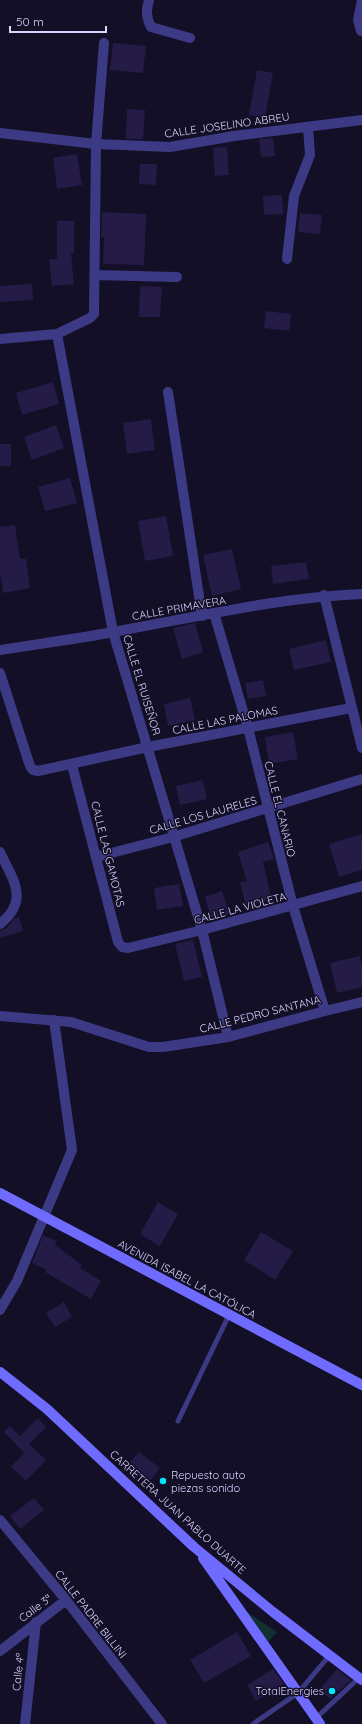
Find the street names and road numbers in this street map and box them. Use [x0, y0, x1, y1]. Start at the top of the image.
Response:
street label: CALLE JOSELINO ABREU [164, 109, 290, 141]
street label: CALLE PRIMAVERA [131, 593, 227, 623]
street label: CALLE EL RUISEÑOR [120, 633, 164, 737]
street label: CALLE LAS PALOMAS [171, 703, 279, 737]
street label: CALLE EL CANARIO [261, 760, 299, 858]
street label: CALLE LOS LAURELES [148, 793, 258, 837]
street label: CALLE LAS GAMOTAS [88, 799, 128, 909]
street label: CALLE LA VIOLETA [192, 889, 288, 927]
street label: CALLE PEDRO SANTANA [198, 992, 322, 1036]
street label: AVENIDA ISABEL LA CATÓLICA [116, 1237, 258, 1321]
street label: CARRETERA JUAN PABLO DUARTE [107, 1447, 249, 1577]
street label: CALLE PADRE BILLINI [52, 1567, 130, 1661]
street label: Calle 3ª [16, 1591, 54, 1625]
street label: Calle 4ª [9, 1652, 27, 1691]

